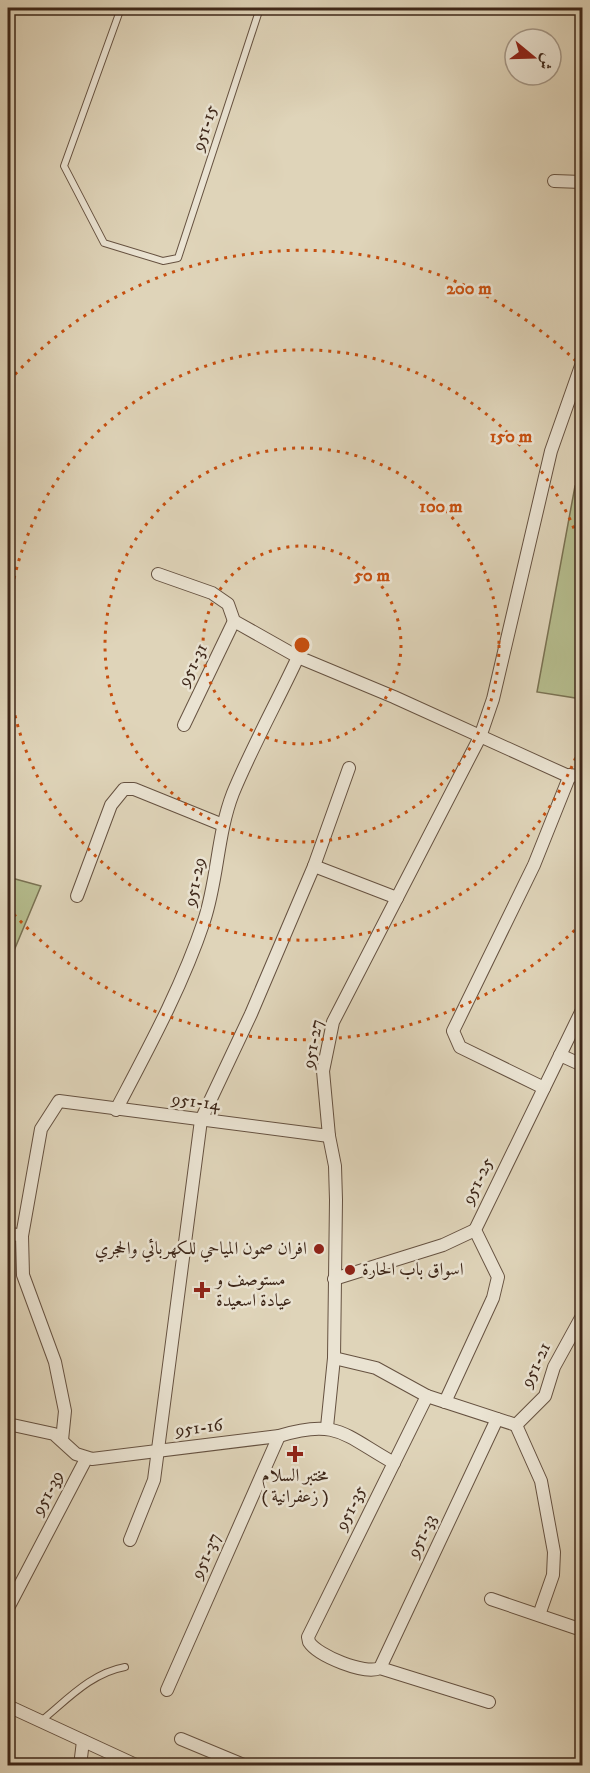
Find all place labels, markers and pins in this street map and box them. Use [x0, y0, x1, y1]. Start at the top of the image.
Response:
centre of rings [292, 635, 312, 655]
place label: افران صمون المياحي للكهربائي والحجري [95, 1238, 307, 1263]
marker: افران صمون المياحي للكهربائي والحجري [312, 1242, 326, 1256]
place label: اسواق باب الحارة [362, 1259, 464, 1281]
marker: اسواق باب الحارة [343, 1263, 357, 1277]
place label: مستوصف و عيادة اسعيدة [214, 1269, 292, 1312]
marker: مستوصف و عيادة اسعيدة [193, 1281, 211, 1299]
marker: مختبر السلام ( زعفرانية ) [286, 1445, 304, 1463]
place label: مختبر السلام ( زعفرانية ) [261, 1465, 329, 1508]

